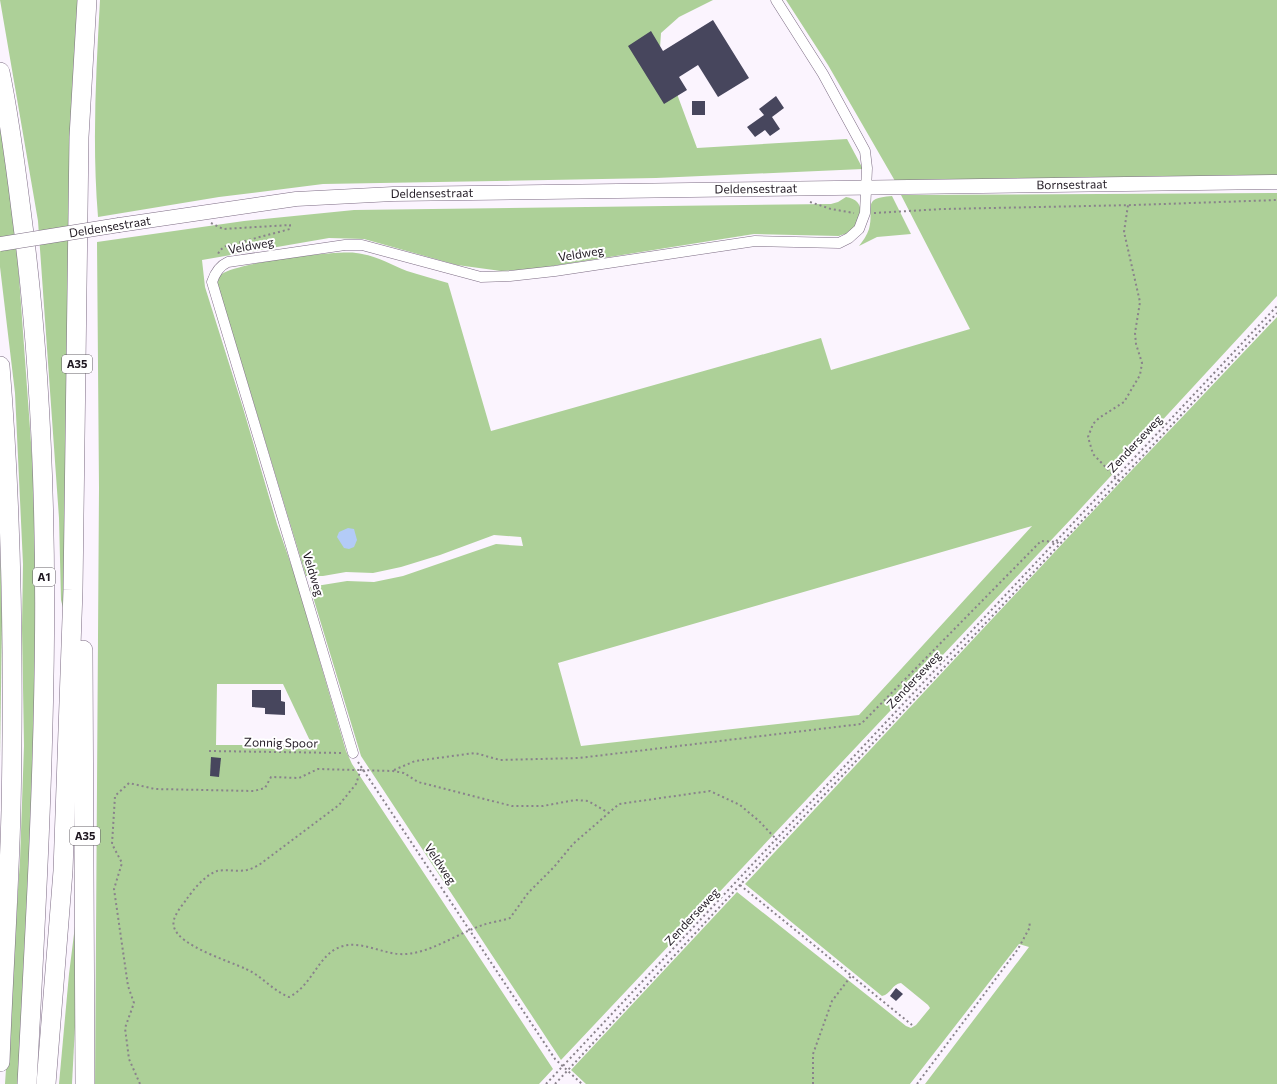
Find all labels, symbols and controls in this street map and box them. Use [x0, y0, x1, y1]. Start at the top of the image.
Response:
street label: Bornsestraat [1036, 176, 1108, 191]
street label: Deldensestraat [714, 181, 797, 196]
street label: Deldensestraat [390, 185, 474, 200]
street label: Deldensestraat [68, 213, 152, 239]
street label: Veldweg [227, 234, 275, 256]
street label: Veldweg [557, 242, 605, 264]
road number: A35 [62, 355, 92, 373]
street label: Zenderseweg [1104, 411, 1165, 475]
street label: Veldweg [301, 550, 328, 598]
road number: A1 [33, 568, 55, 586]
street label: Zenderseweg [883, 647, 944, 711]
street label: Zonnig Spoor [244, 734, 318, 750]
road number: A35 [70, 827, 100, 845]
street label: Veldweg [422, 840, 460, 887]
street label: Zenderseweg [661, 884, 722, 948]

